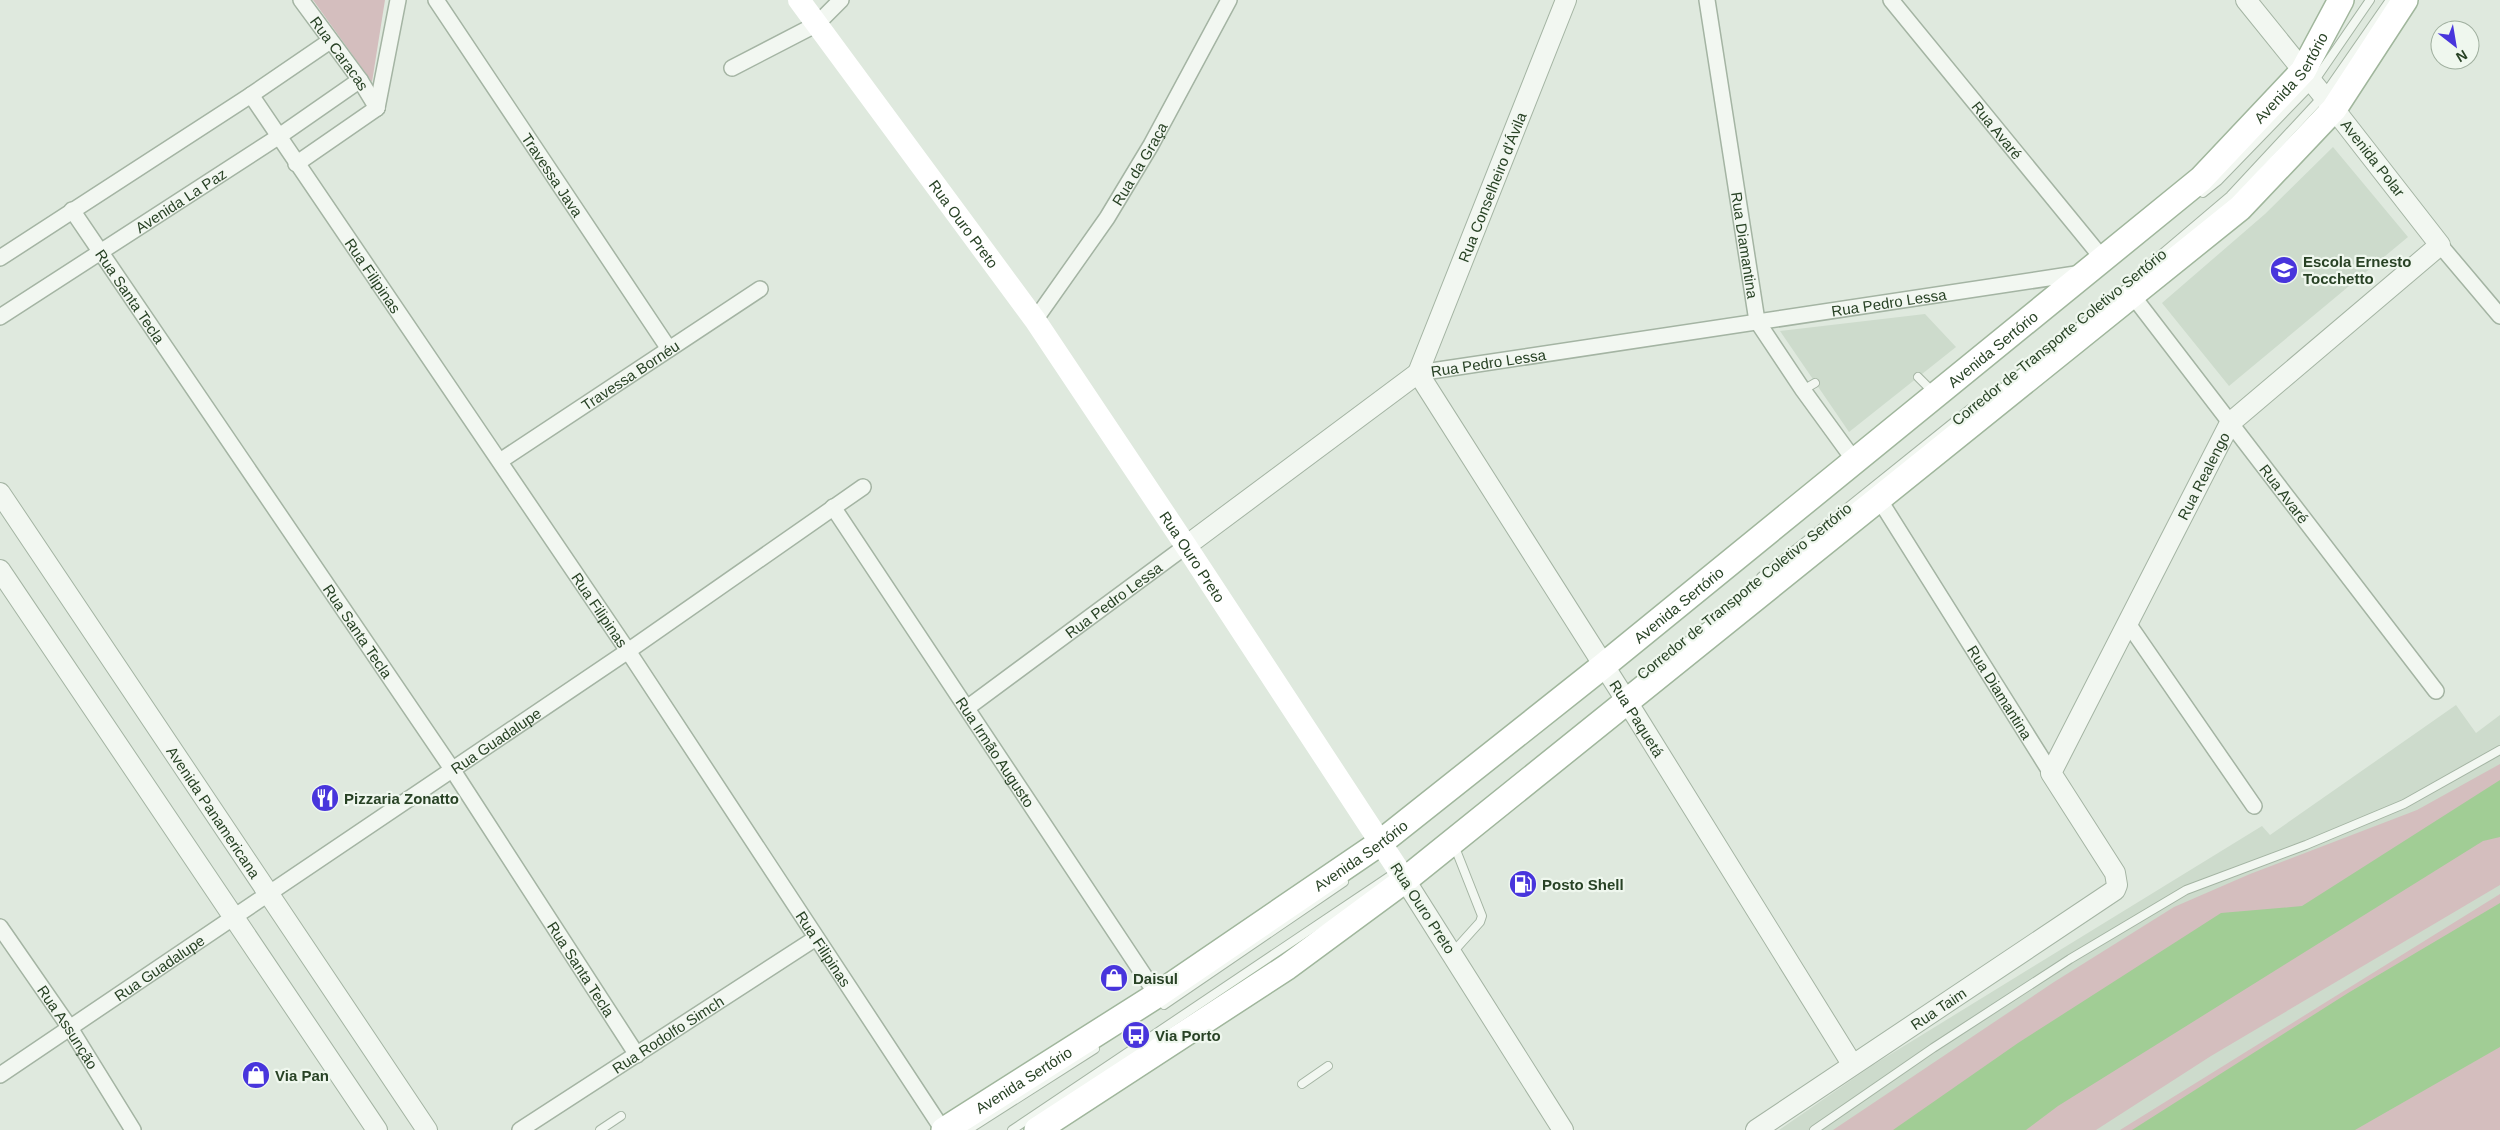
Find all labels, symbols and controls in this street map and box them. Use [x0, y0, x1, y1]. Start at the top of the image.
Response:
street label: Rua Caracas [307, 13, 373, 93]
north arrow [2430, 20, 2480, 70]
street label: Avenida Sertório [2250, 29, 2331, 126]
text: N [2453, 47, 2470, 66]
street label: Rua Avaré [1969, 98, 2026, 162]
street label: Rua Conselheiro d'Ávila [1454, 109, 1529, 264]
street label: Avenida Polar [2338, 116, 2408, 200]
street label: Rua da Graça [1108, 119, 1170, 208]
street label: Travessa Java [519, 130, 587, 220]
street label: Avenida La Paz [132, 165, 229, 236]
street label: Rua Ouro Preto [926, 176, 1002, 271]
street label: Rua Diamantina [1728, 191, 1762, 300]
street label: Rua Filipinas [342, 235, 405, 316]
street label: Corredor de Transporte Coletivo Sertório [1948, 245, 2170, 429]
street label: Rua Santa Tecla [93, 246, 169, 347]
place label: Escola Ernesto Tocchetto [2303, 253, 2411, 287]
school or university icon: Escola Ernesto Tocchetto [2269, 255, 2299, 285]
street label: Rua Pedro Lessa [1830, 285, 1948, 319]
street label: Avenida Sertório [1944, 307, 2041, 390]
street label: Travessa Bornéu [578, 336, 682, 413]
street label: Rua Pedro Lessa [1430, 345, 1547, 379]
street label: Rua Realengo [2174, 429, 2232, 522]
street label: Rua Avaré [2257, 461, 2313, 526]
street label: Corredor de Transporte Coletivo Sertório [1633, 499, 1855, 683]
street label: Rua Ouro Preto [1157, 508, 1229, 605]
street label: Rua Pedro Lessa [1062, 558, 1166, 641]
street label: Avenida Sertório [1630, 563, 1727, 646]
street label: Rua Filipinas [569, 569, 631, 650]
street label: Rua Santa Tecla [320, 581, 396, 682]
street label: Rua Diamantina [1964, 642, 2036, 743]
street label: Rua Paquetá [1607, 677, 1668, 760]
street label: Rua Irmão Augusto [953, 694, 1038, 810]
street label: Rua Guadalupe [447, 704, 544, 777]
street label: Avenida Panamericana [164, 743, 264, 882]
restaurant icon: Pizzaria Zonatto [310, 783, 340, 813]
place label: Pizzaria Zonatto [344, 790, 459, 807]
street label: Avenida Sertório [1310, 816, 1411, 894]
street label: Rua Ouro Preto [1387, 859, 1459, 957]
fuel station icon: Posto Shell [1508, 869, 1538, 899]
place label: Posto Shell [1542, 876, 1624, 893]
street label: Rua Filipinas [793, 908, 855, 990]
street label: Rua Santa Tecla [544, 918, 619, 1020]
street label: Rua Guadalupe [111, 931, 207, 1004]
shop icon: Daisul [1099, 963, 1129, 993]
place label: Daisul [1133, 970, 1178, 987]
street label: Rua Assunção [34, 982, 102, 1072]
street label: Rua Taim [1907, 984, 1969, 1033]
street label: Rua Rodolfo Simch [609, 992, 727, 1077]
bus stop icon: Via Porto [1121, 1020, 1151, 1050]
place label: Via Porto [1155, 1027, 1221, 1044]
street label: Avenida Sertório [972, 1043, 1075, 1116]
shop icon: Via Pan [241, 1060, 271, 1090]
place label: Via Pan [275, 1067, 329, 1084]

